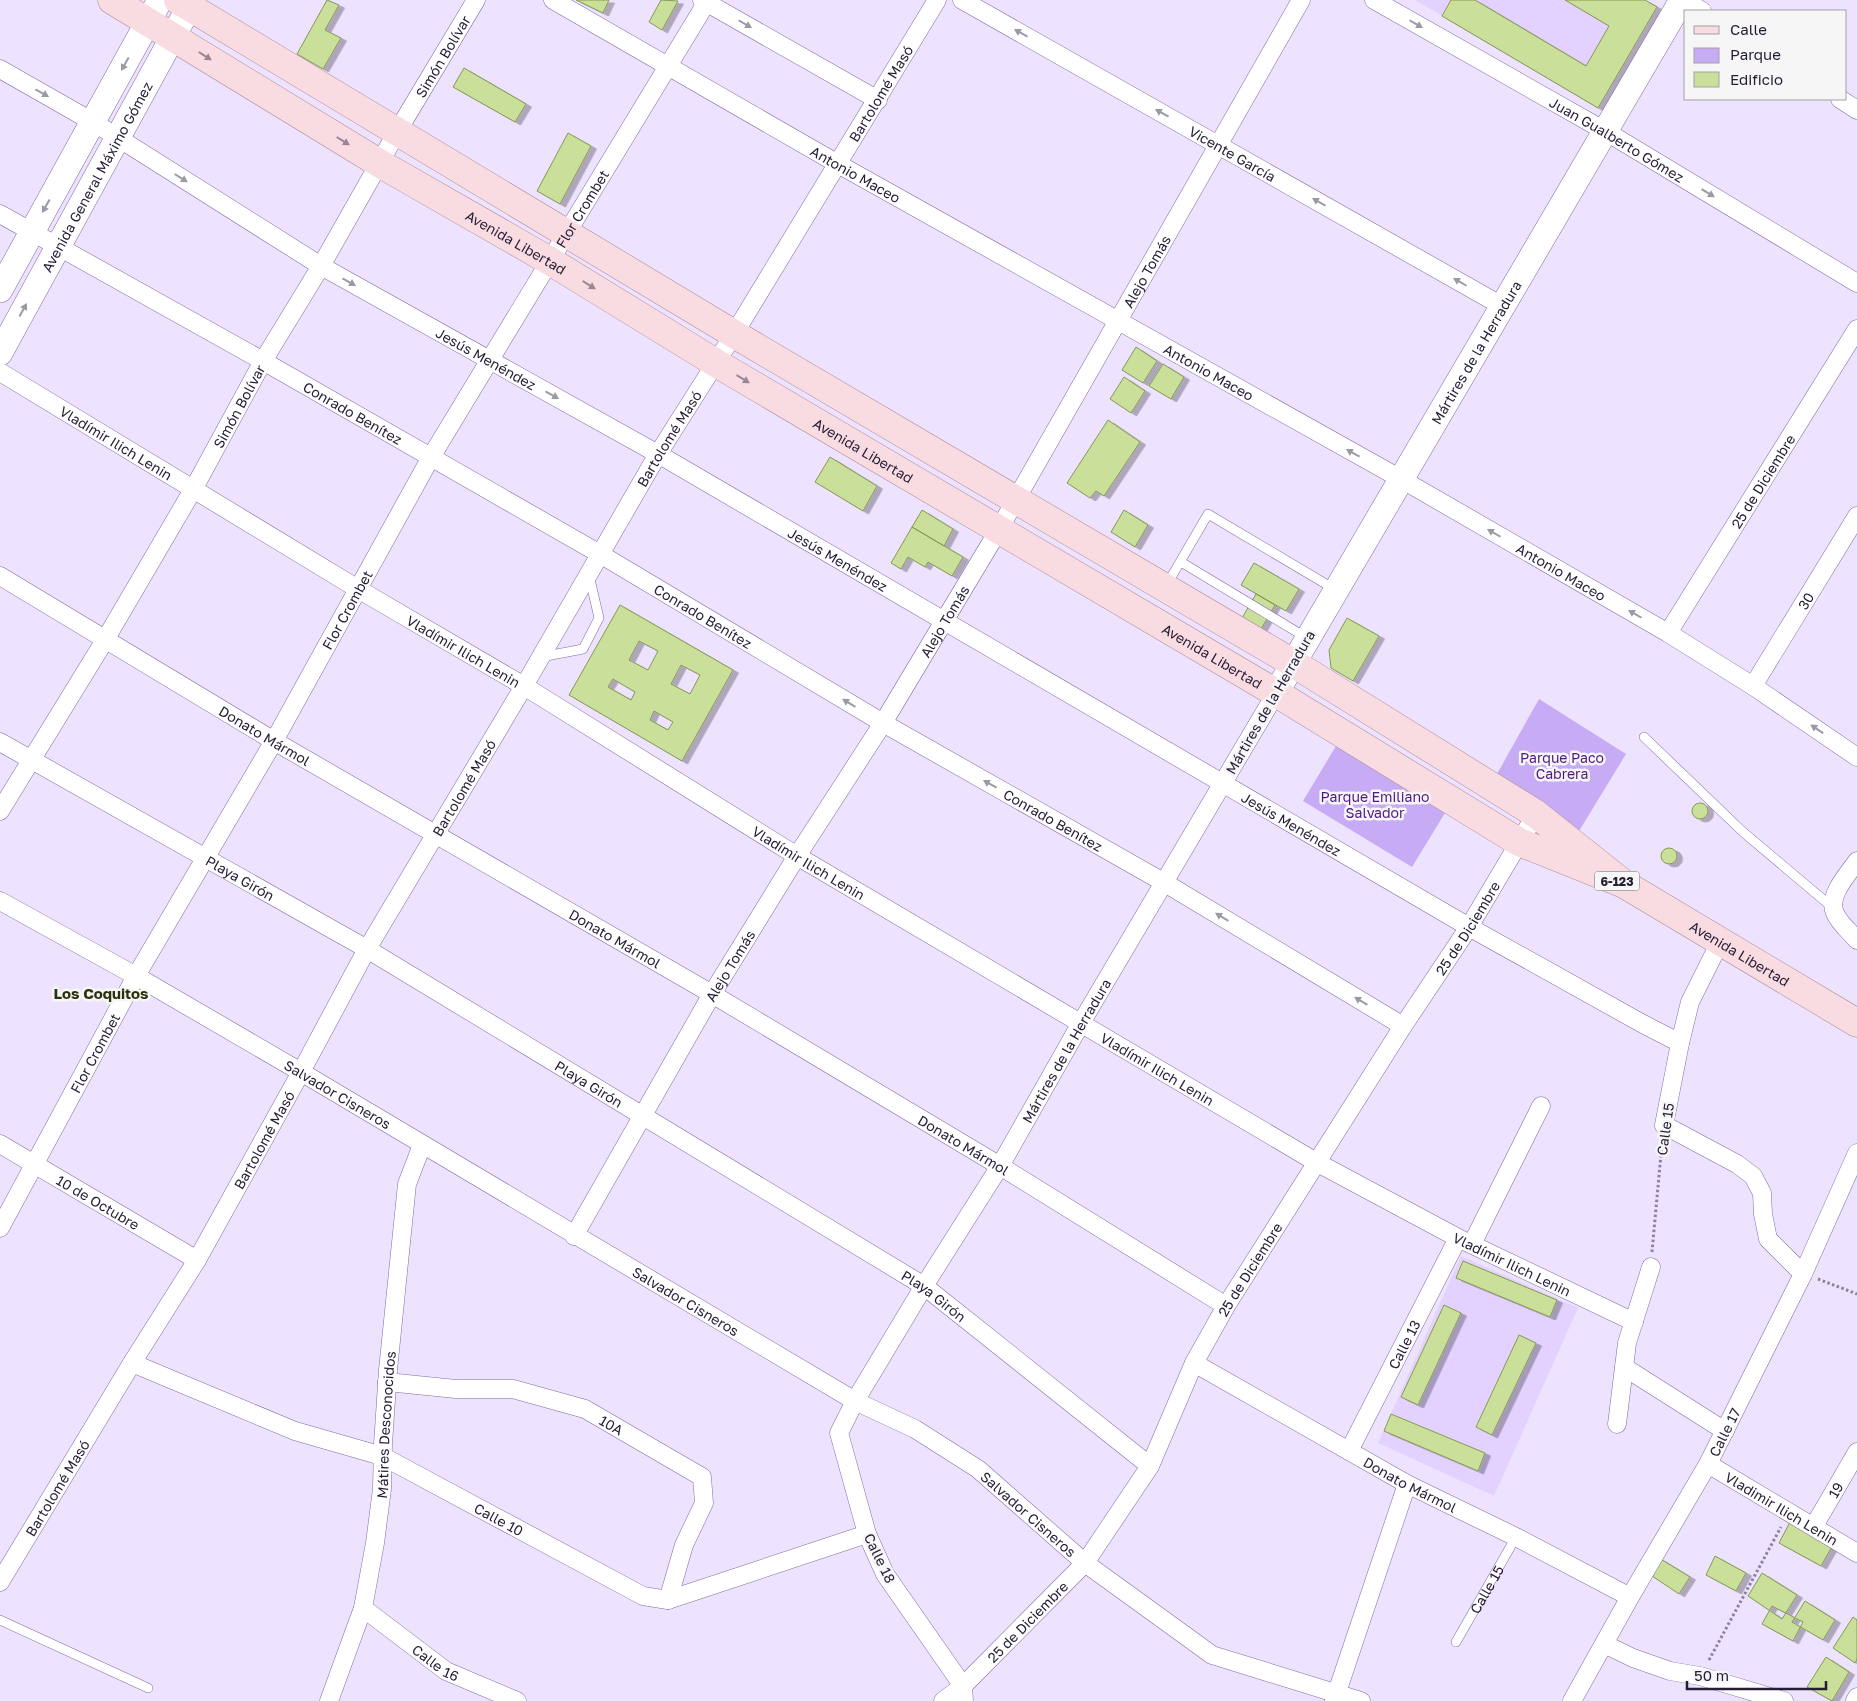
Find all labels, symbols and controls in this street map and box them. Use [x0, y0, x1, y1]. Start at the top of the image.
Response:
legend [1684, 10, 1847, 100]
street label: Simón Bolívar [411, 12, 474, 100]
one-way arrow [738, 20, 751, 29]
one-way arrow [1409, 20, 1423, 28]
text: Calle [1730, 20, 1767, 38]
one-way arrow [1013, 29, 1028, 37]
street label: Bartolomé Masó [845, 42, 916, 144]
text: Parque [1730, 45, 1781, 63]
one-way arrow [198, 51, 211, 61]
one-way arrow [121, 57, 129, 71]
text: Edificio [1730, 70, 1783, 88]
street label: Avenida General Máximo Gómez [38, 79, 155, 275]
one-way arrow [35, 89, 50, 97]
street label: Juan Gualberto Gómez [1547, 93, 1687, 185]
one-way arrow [1155, 109, 1170, 117]
street label: Vicente García [1186, 122, 1279, 185]
one-way arrow [337, 137, 350, 146]
street label: Antonio Maceo [808, 142, 904, 206]
street label: Flor Crombet [552, 166, 612, 251]
one-way arrow [174, 173, 188, 183]
one-way arrow [1701, 189, 1714, 198]
one-way arrow [1312, 197, 1325, 206]
one-way arrow [42, 200, 51, 213]
street label: Avenida Libertad [463, 206, 569, 277]
street label: Alejo Tomás [1119, 232, 1174, 310]
one-way arrow [342, 277, 356, 286]
street label: Mártires de la Herradura [1427, 277, 1524, 427]
one-way arrow [1453, 278, 1467, 287]
one-way arrow [583, 281, 596, 290]
one-way arrow [19, 303, 27, 317]
street label: Jesús Menéndez [433, 323, 539, 393]
street label: Antonio Maceo [1161, 340, 1257, 404]
street label: Simón Bolívar [209, 361, 268, 451]
one-way arrow [736, 375, 749, 384]
street label: Conrado Benítez [301, 378, 405, 448]
street label: Bartolomé Masó [633, 387, 705, 489]
one-way arrow [545, 391, 559, 399]
street label: Vladímir Ilich Lenin [57, 402, 176, 483]
street label: Avenida Libertad [811, 414, 917, 486]
street label: 25 de Diciembre [1727, 431, 1798, 531]
one-way arrow [1347, 448, 1360, 457]
street label: Jesús Menéndez [785, 523, 891, 595]
one-way arrow [1488, 529, 1501, 538]
street label: Antonio Maceo [1514, 539, 1609, 604]
street label: Flor Crombet [318, 567, 375, 652]
street label: Conrado Benítez [651, 580, 755, 651]
street label: Alejo Tomás [916, 582, 972, 660]
street label: 30 [1794, 589, 1817, 612]
one-way arrow [1629, 610, 1642, 619]
street label: Vladímir Ilich Lenin [404, 611, 524, 691]
street label: Avenida Libertad [1159, 620, 1265, 692]
street label: Mártires de la Herradura [1222, 627, 1318, 777]
one-way arrow [842, 699, 855, 708]
street label: Donato Mármol [216, 702, 313, 769]
one-way arrow [1810, 724, 1824, 734]
street label: Bartolomé Masó [428, 736, 499, 839]
park label: Parque Paco Cabrera [1520, 749, 1604, 782]
one-way arrow [983, 779, 996, 788]
street label: Conrado Benítez [1001, 785, 1106, 854]
street label: Jesús Menéndez [1239, 788, 1344, 859]
park label: Parque Emiliano Salvador [1321, 788, 1429, 821]
street label: Vladímir Ilich Lenin [749, 822, 868, 903]
street label: Playa Girón [203, 851, 278, 904]
road number: 6-123 [1594, 871, 1640, 890]
street label: 25 de Diciembre [1431, 878, 1503, 978]
street label: Donato Mármol [567, 905, 664, 971]
one-way arrow [1215, 912, 1228, 921]
street label: Avenida Libertad [1687, 917, 1793, 989]
street label: Alejo Tomás [701, 927, 758, 1004]
street label: Mártires de la Herradura [1018, 975, 1114, 1126]
district label: Los Coquitos [53, 984, 149, 1002]
one-way arrow [1354, 996, 1367, 1005]
street label: Flor Crombet [66, 1010, 123, 1096]
street label: Vladímir Ilich Lenin [1098, 1029, 1217, 1109]
street label: Salvador Cisneros [281, 1056, 394, 1132]
street label: Playa Girón [552, 1056, 626, 1110]
street label: Bartolomé Masó [230, 1088, 298, 1192]
street label: Calle 15 [1653, 1102, 1677, 1156]
street label: Donato Mármol [915, 1111, 1012, 1178]
street label: 10 de Octubre [54, 1171, 143, 1233]
street label: 25 de Diciembre [1214, 1219, 1285, 1319]
street label: Vladímir Ilich Lenin [1450, 1228, 1574, 1299]
street label: Salvador Cisneros [630, 1262, 742, 1339]
street label: Playa Girón [899, 1266, 970, 1325]
street label: Calle 13 [1384, 1317, 1423, 1372]
street label: Mátires Desconocidos [372, 1350, 398, 1500]
street label: Calle 17 [1705, 1405, 1743, 1459]
street label: 10A [597, 1411, 627, 1438]
street label: Bartolomé Masó [21, 1436, 92, 1539]
street label: Donato Mármol [1361, 1453, 1460, 1515]
street label: Salvador Cisneros [978, 1467, 1080, 1560]
street label: Vladimir Ilich Lenin [1722, 1468, 1841, 1548]
street label: 19 [1824, 1479, 1846, 1501]
street label: Calle 10 [472, 1499, 527, 1539]
street label: Calle 18 [861, 1530, 899, 1586]
street label: Calle 15 [1466, 1562, 1507, 1616]
street label: 25 de Diciembre [983, 1577, 1071, 1666]
street label: Calle 16 [409, 1640, 462, 1684]
scale bar [1687, 1658, 1826, 1690]
text: 50 m [1694, 1666, 1729, 1684]

